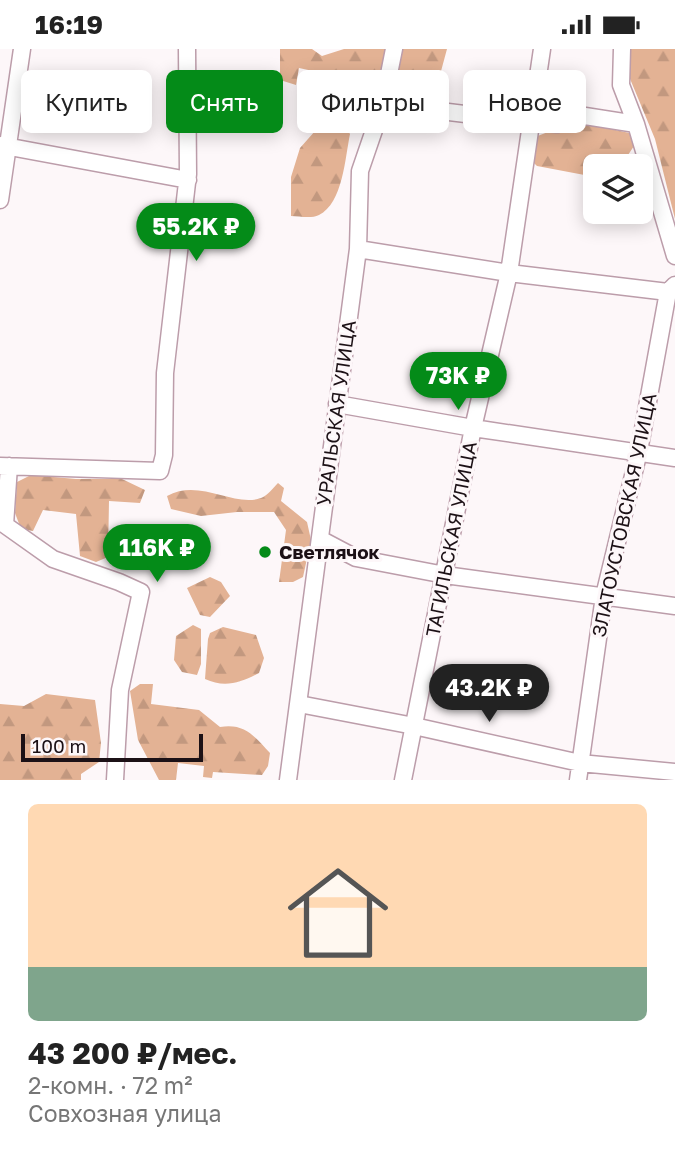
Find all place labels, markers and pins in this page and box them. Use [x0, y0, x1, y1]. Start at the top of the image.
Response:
pin: 55.2K ₽ [131, 203, 261, 263]
pin: 73K ₽ [409, 353, 507, 412]
pin: 116K ₽ [100, 525, 214, 584]
place label: Светлячок [279, 540, 380, 563]
marker: Светлячок [257, 544, 273, 560]
pin: 43.2K ₽ [424, 665, 554, 724]

